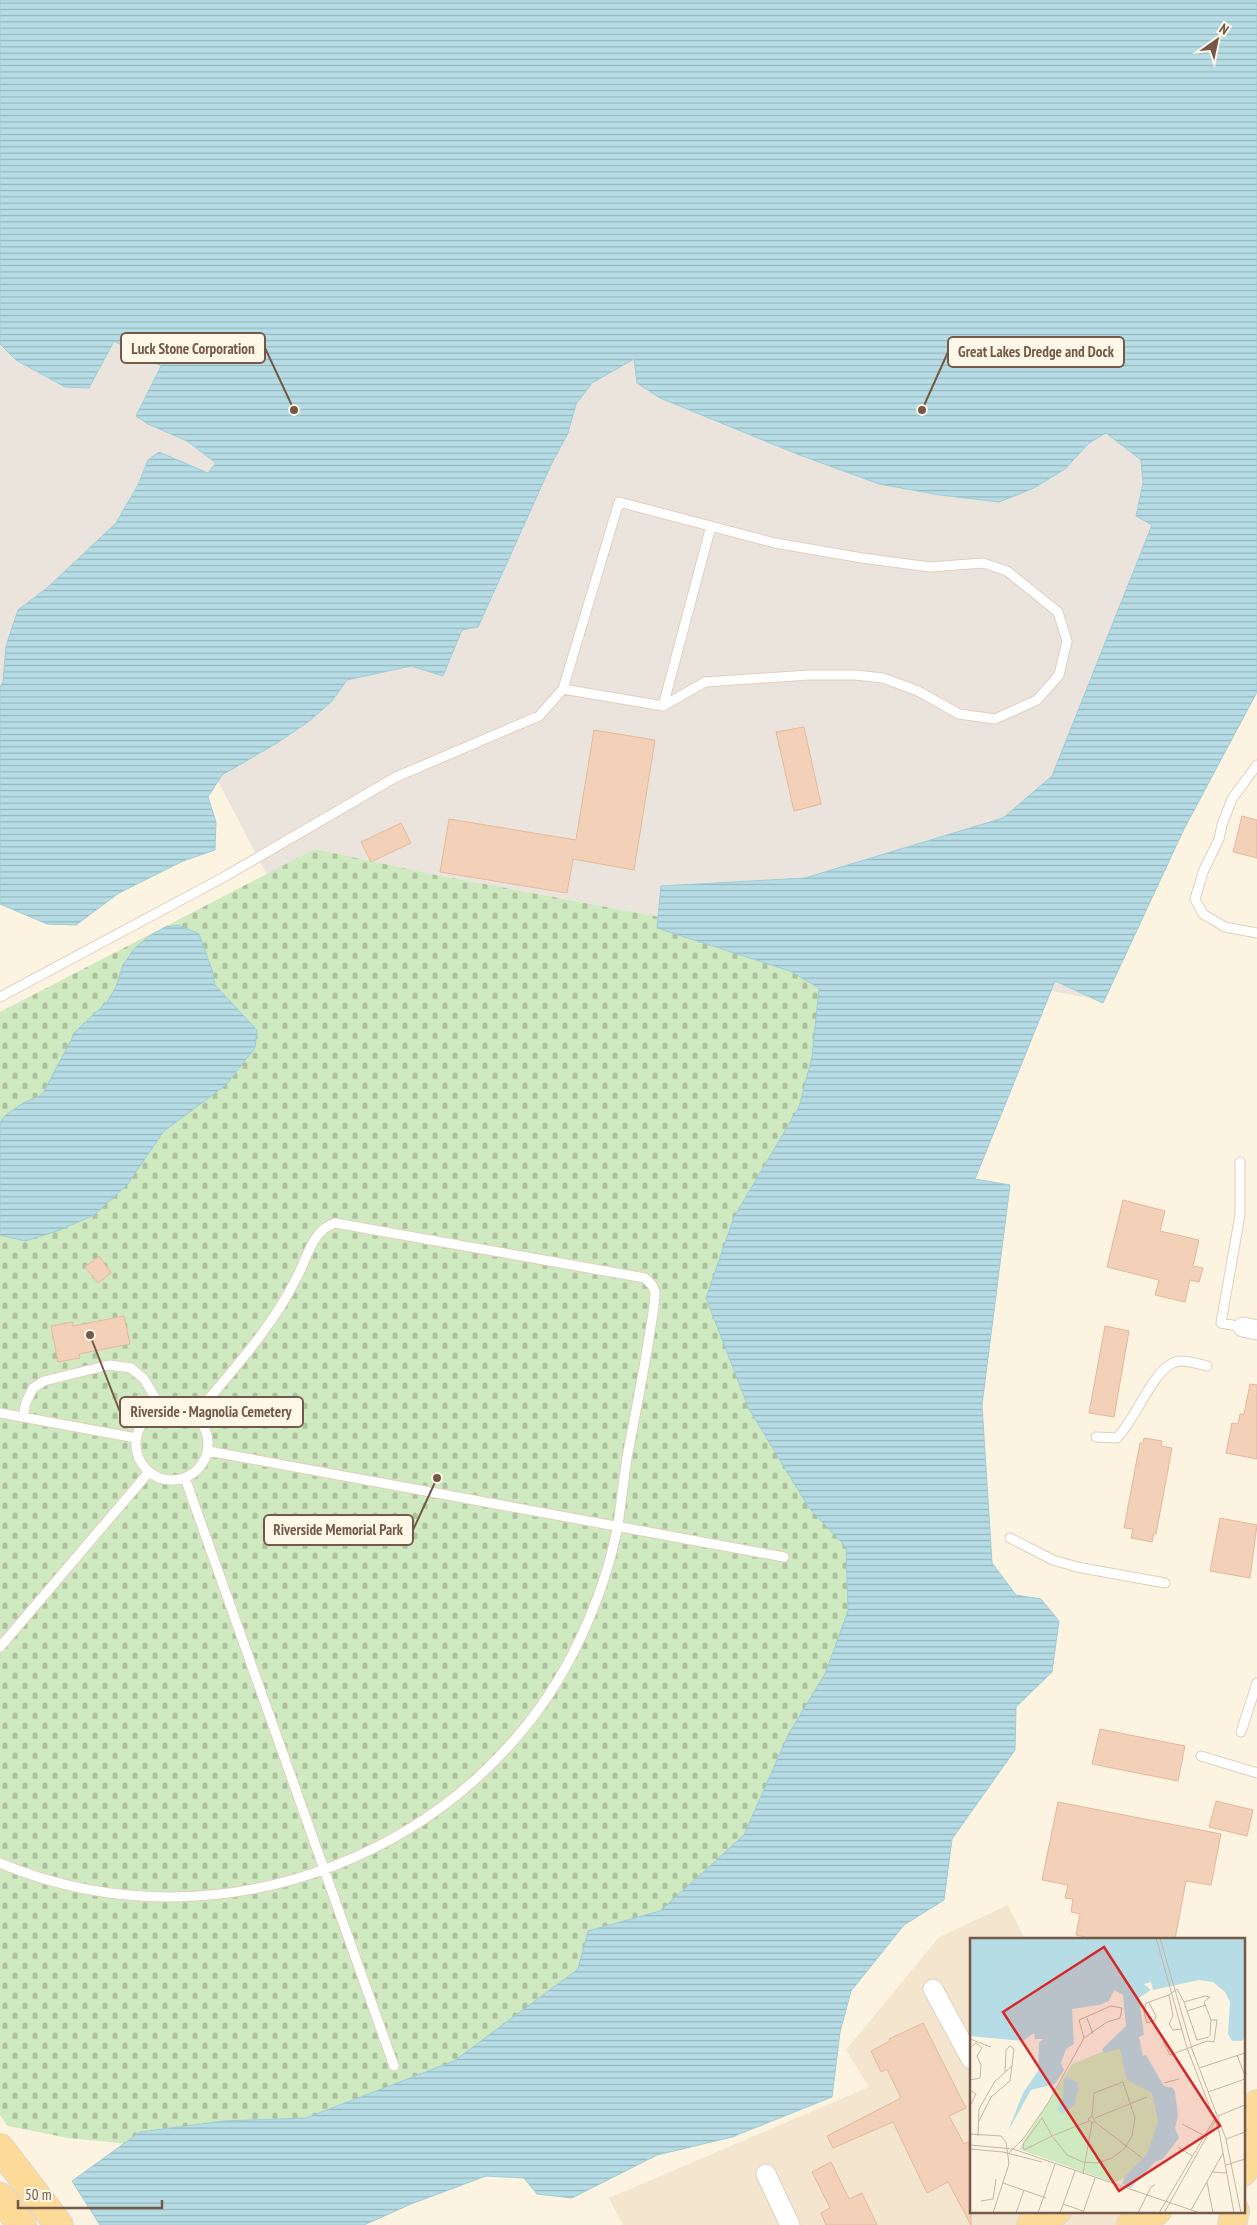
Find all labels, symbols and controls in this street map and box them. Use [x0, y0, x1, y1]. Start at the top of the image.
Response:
north arrow [1192, 15, 1242, 65]
text: N [1216, 19, 1232, 39]
callout: Luck Stone Corporation [121, 333, 265, 363]
callout: Great Lakes Dredge and Dock [948, 337, 1124, 367]
text: Luck Stone Corporation [131, 339, 255, 358]
text: Great Lakes Dredge and Dock [958, 342, 1115, 361]
callout: Riverside - Magnolia Cemetery [120, 1397, 303, 1427]
text: Riverside - Magnolia Cemetery [130, 1402, 293, 1421]
callout: Riverside Memorial Park [264, 1515, 413, 1545]
text: Riverside Memorial Park [273, 1520, 404, 1539]
inset map [970, 1938, 1244, 2212]
scale bar [18, 2178, 161, 2210]
text: 50 m [25, 2185, 51, 2204]

